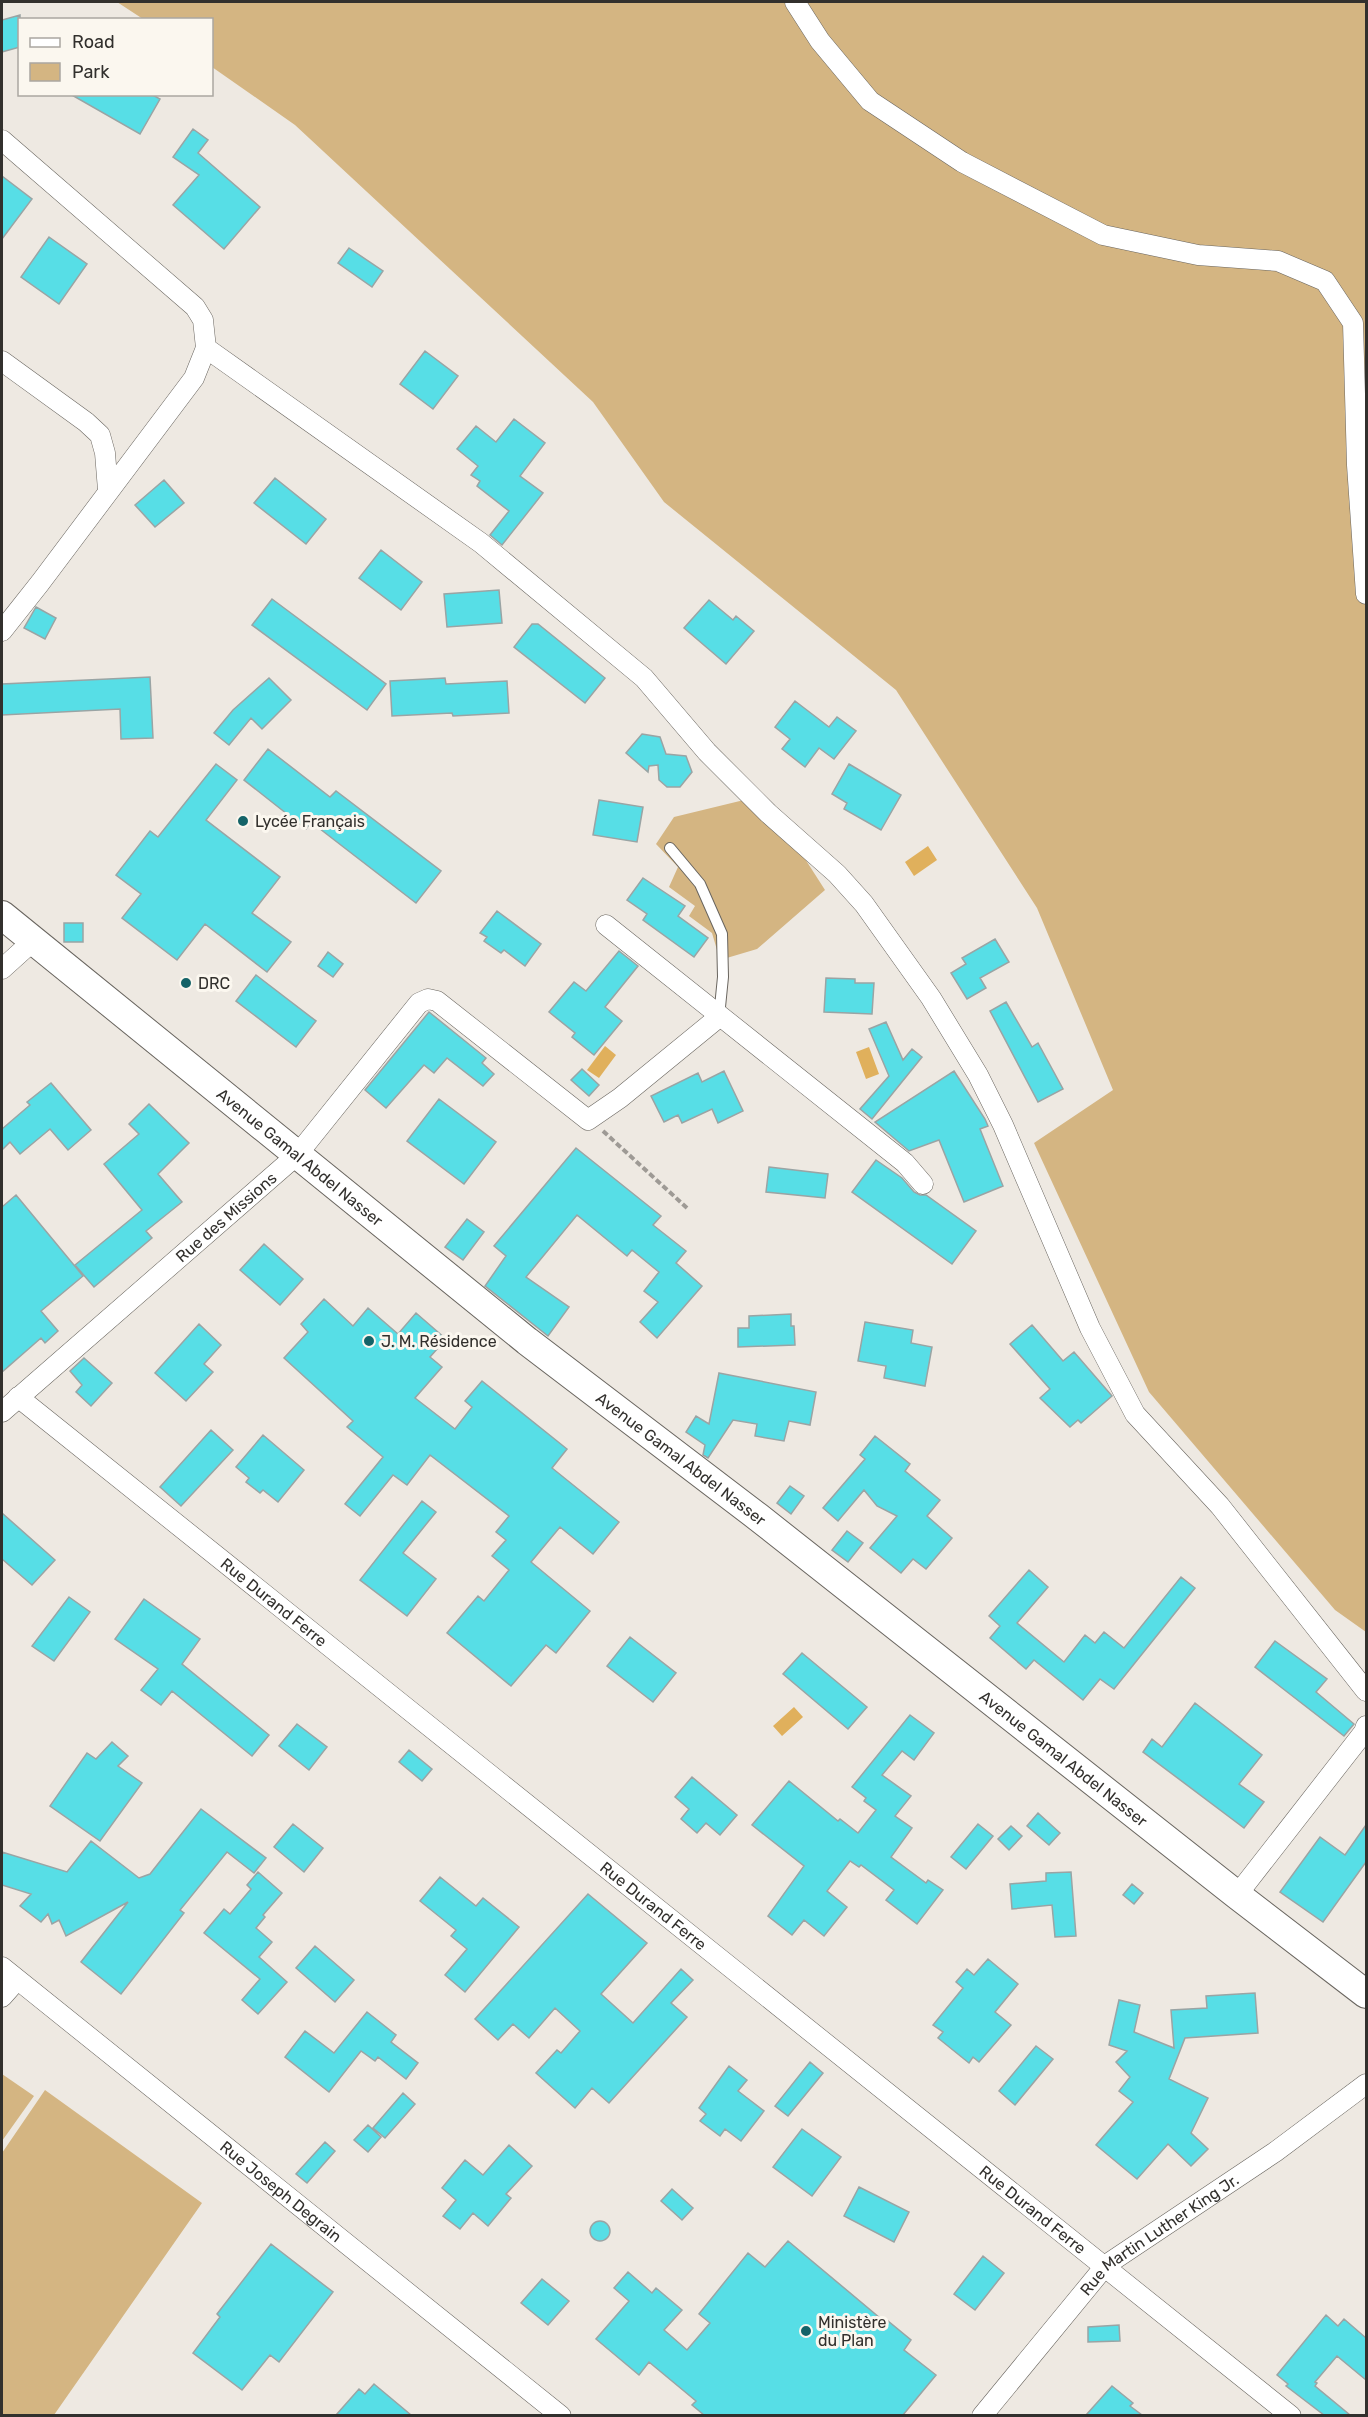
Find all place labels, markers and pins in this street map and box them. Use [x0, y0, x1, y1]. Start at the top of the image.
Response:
place label: Lycée Français [255, 812, 365, 831]
marker: Lycée Français [236, 814, 250, 828]
place label: DRC [198, 974, 230, 993]
marker: DRC [179, 976, 193, 990]
place label: J. M. Résidence [381, 1332, 497, 1351]
marker: J. M. Résidence [362, 1334, 376, 1348]
place label: Ministère du Plan [818, 2313, 886, 2350]
marker: Ministère du Plan [799, 2324, 813, 2338]

